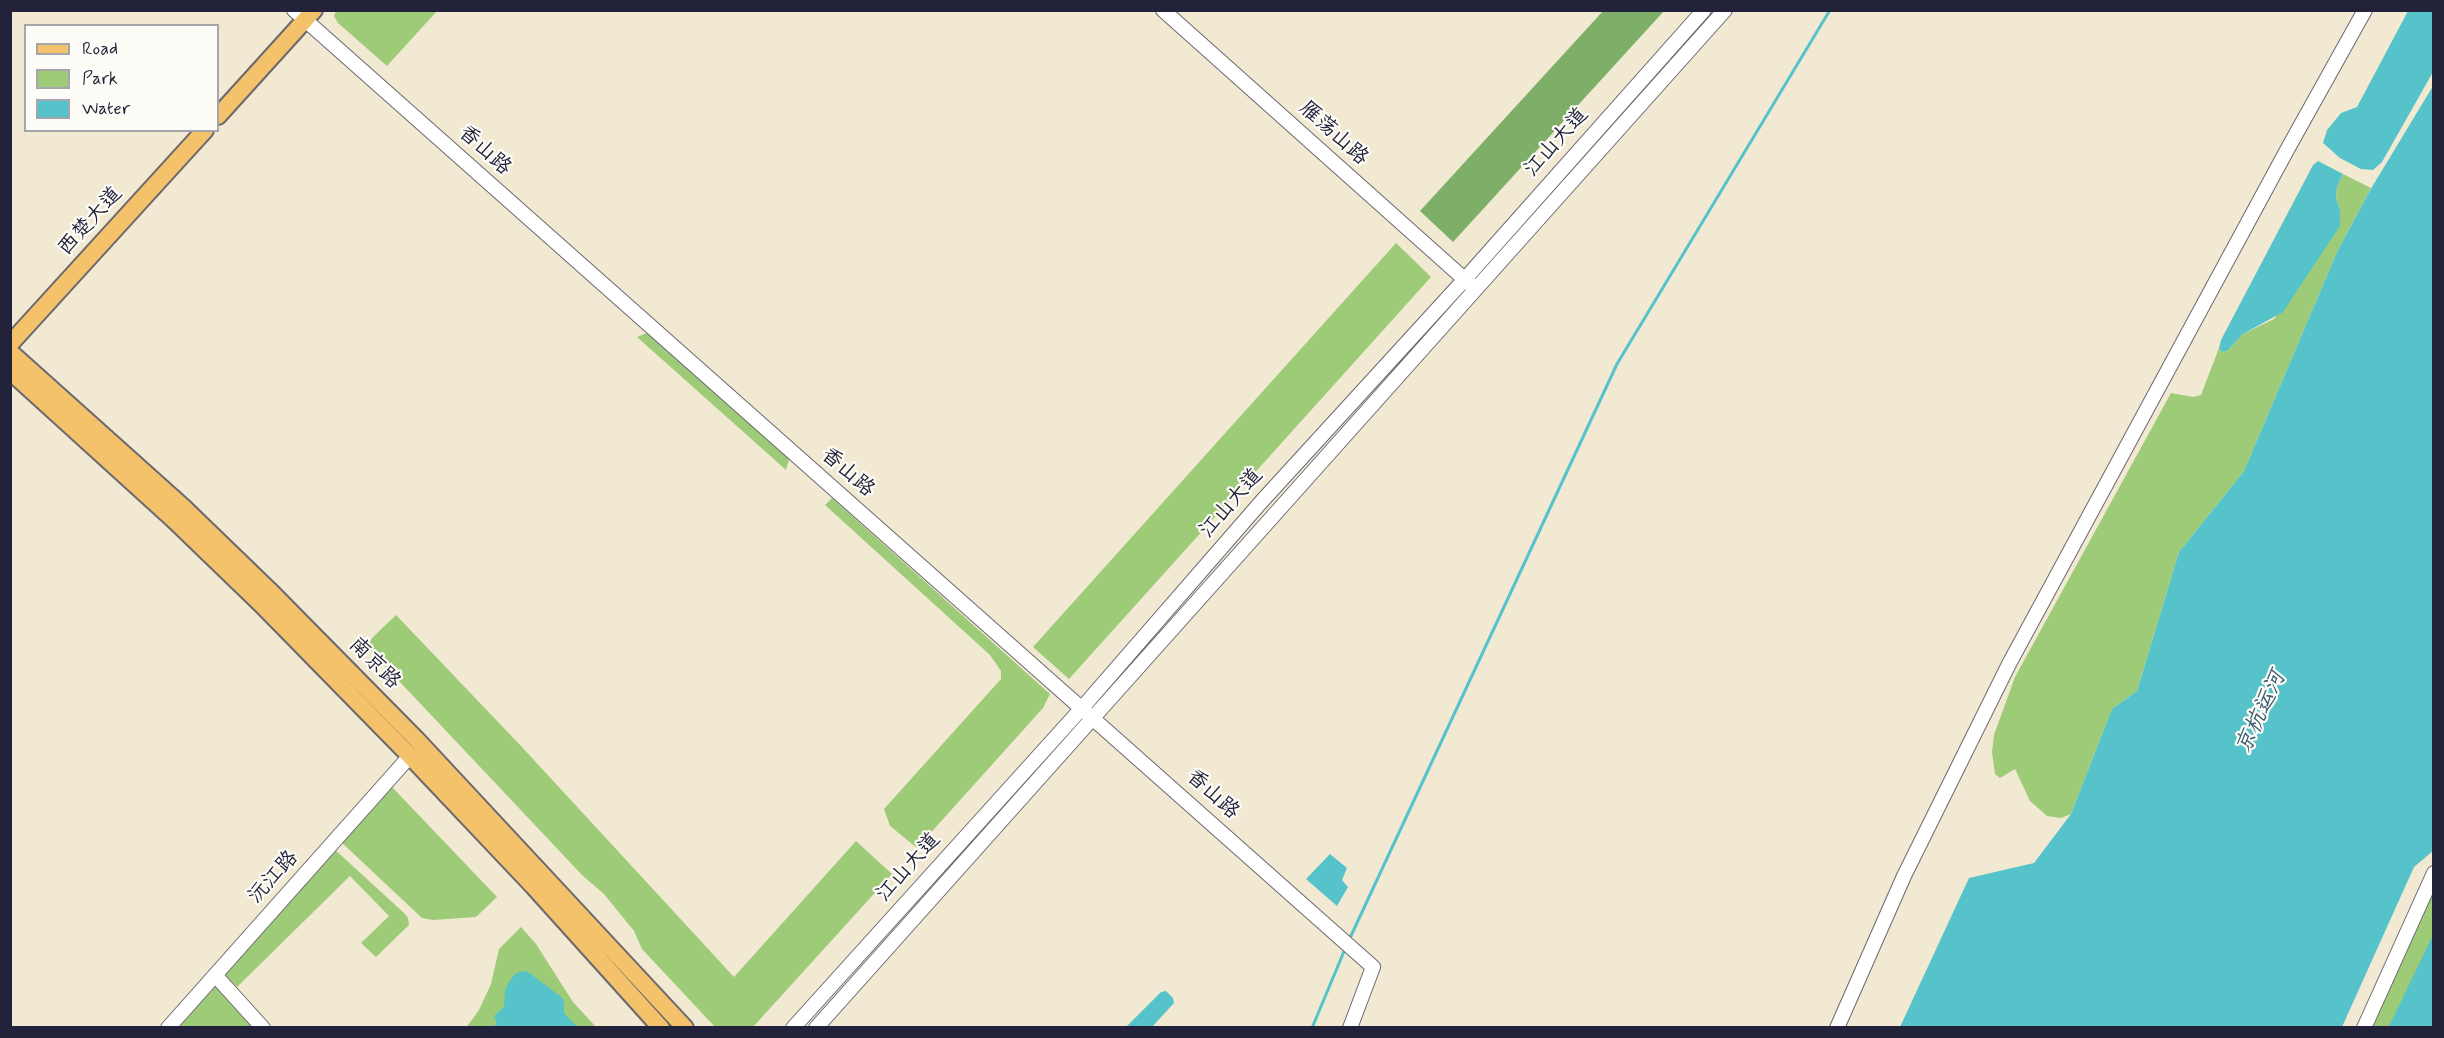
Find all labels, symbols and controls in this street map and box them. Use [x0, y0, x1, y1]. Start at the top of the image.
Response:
legend [24, 24, 219, 132]
text: Road [82, 37, 118, 61]
text: Park [82, 67, 118, 91]
text: Water [82, 97, 130, 121]
street label: 雁荡山路 [1293, 97, 1373, 171]
street label: 江山大道 [1520, 103, 1594, 183]
street label: 香山路 [452, 121, 516, 181]
street label: 西楚大道 [54, 182, 128, 262]
street label: 香山路 [815, 443, 879, 503]
street label: 江山大道 [1195, 464, 1269, 544]
street label: 南京路 [343, 633, 405, 695]
water label: 京杭运河 [2231, 668, 2293, 758]
street label: 香山路 [1180, 765, 1244, 825]
street label: 江山大道 [872, 828, 946, 908]
street label: 沅江路 [244, 846, 304, 910]

